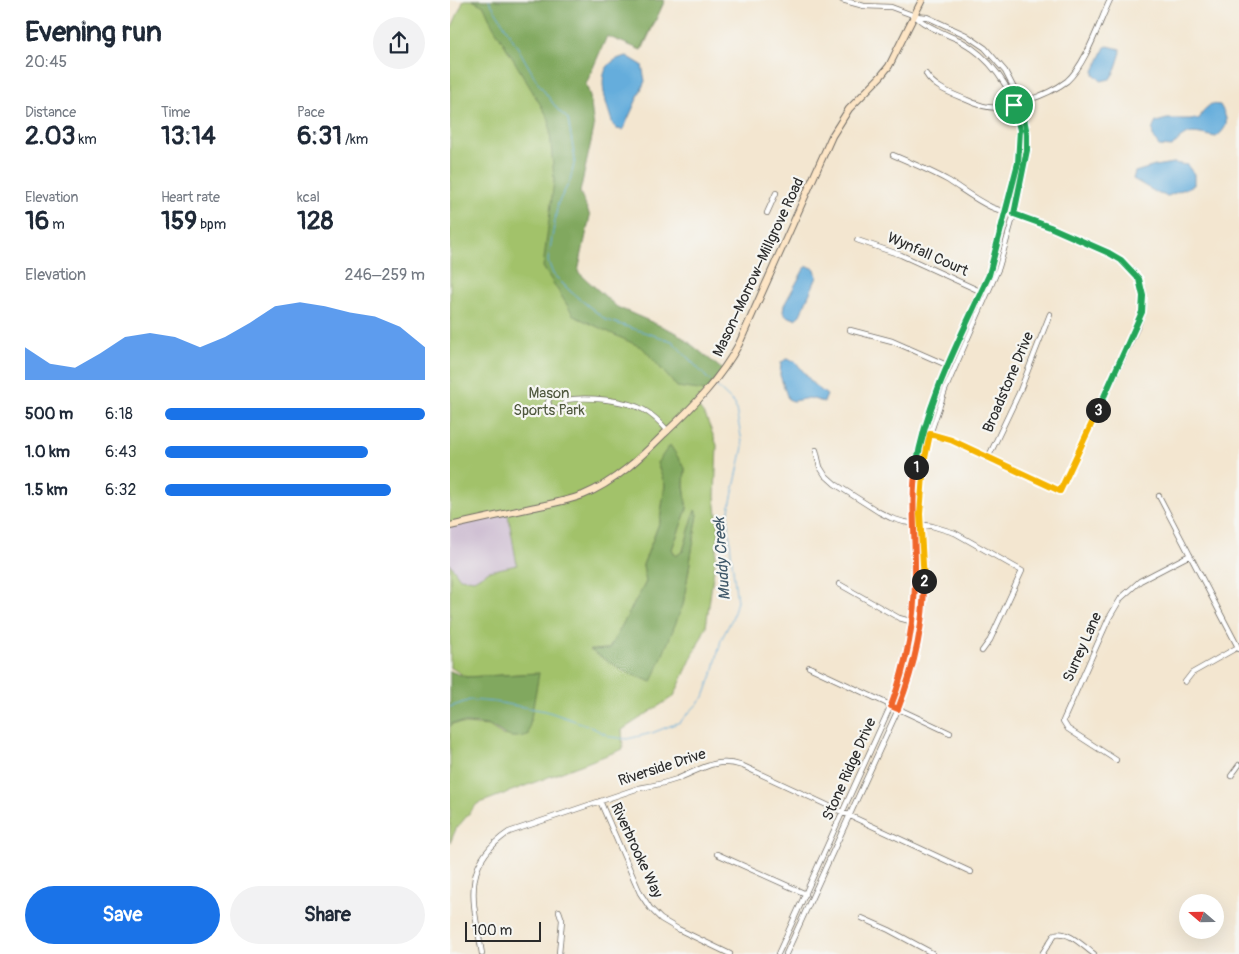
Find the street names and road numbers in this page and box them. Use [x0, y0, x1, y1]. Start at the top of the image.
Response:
street label: Mason–Morrow–Millgrove Road [709, 175, 808, 360]
street label: Wynfall Court [884, 228, 972, 281]
street label: Broadstone Drive [979, 328, 1038, 435]
street label: Surrey Lane [1059, 609, 1107, 685]
street label: Stone Ridge Drive [818, 714, 881, 824]
street label: Riverside Drive [616, 744, 709, 791]
street label: Riverbrooke Way [606, 800, 667, 901]

